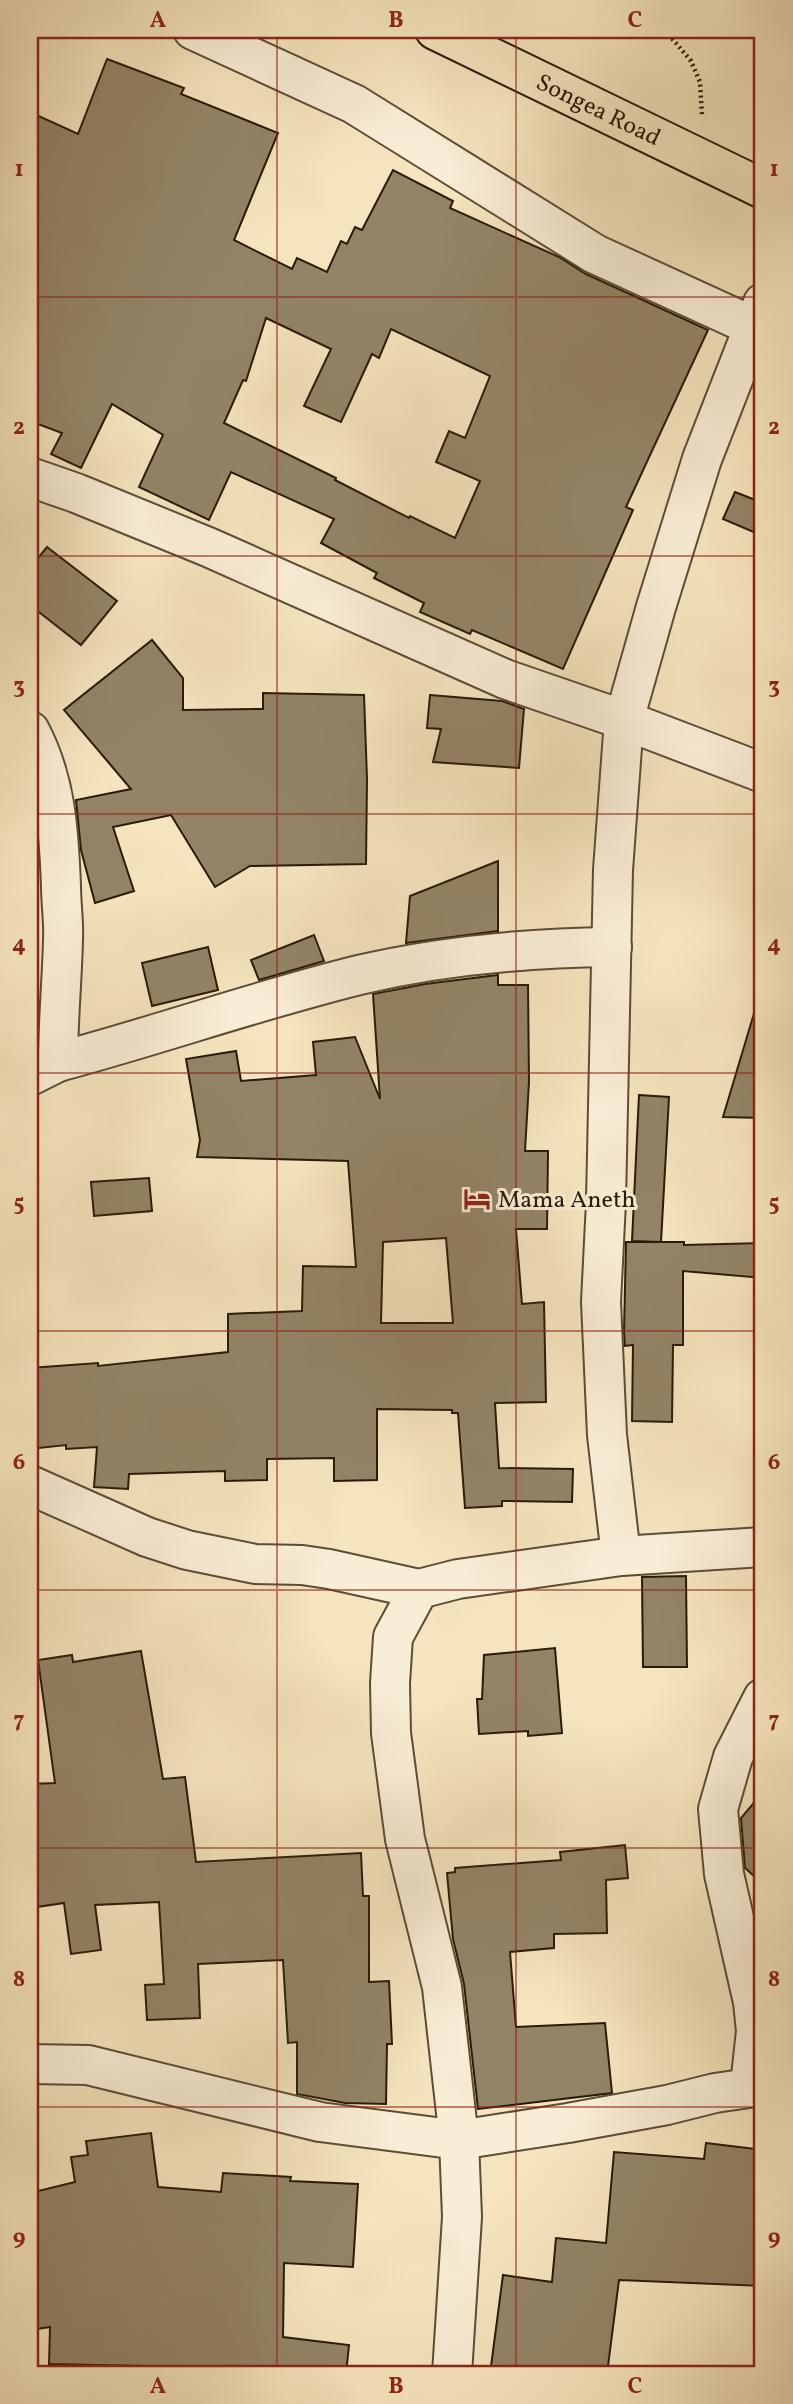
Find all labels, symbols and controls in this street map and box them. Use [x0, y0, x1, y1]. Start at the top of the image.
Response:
text: A [150, 5, 166, 37]
text: B [388, 5, 404, 37]
text: C [628, 5, 642, 37]
street label: Songea Road [530, 66, 666, 156]
text: 1 [14, 154, 24, 186]
text: 1 [769, 154, 779, 186]
text: 2 [13, 412, 25, 444]
text: 2 [768, 412, 780, 444]
text: 3 [13, 671, 25, 703]
text: 3 [768, 671, 780, 703]
text: 4 [12, 929, 26, 961]
text: 4 [767, 929, 781, 961]
hotel icon: Mama Aneth [462, 1184, 492, 1214]
place label: Mama Aneth [498, 1184, 636, 1218]
text: 5 [13, 1188, 25, 1220]
text: 5 [768, 1188, 780, 1220]
text: 6 [13, 1447, 25, 1479]
text: 6 [768, 1447, 780, 1479]
text: 7 [14, 1705, 25, 1737]
text: 7 [769, 1705, 780, 1737]
text: 8 [13, 1964, 25, 1996]
text: 8 [768, 1964, 780, 1996]
text: 9 [13, 2222, 25, 2254]
text: 9 [768, 2222, 780, 2254]
text: A [150, 2371, 166, 2403]
text: B [388, 2371, 404, 2403]
text: C [628, 2371, 642, 2403]

